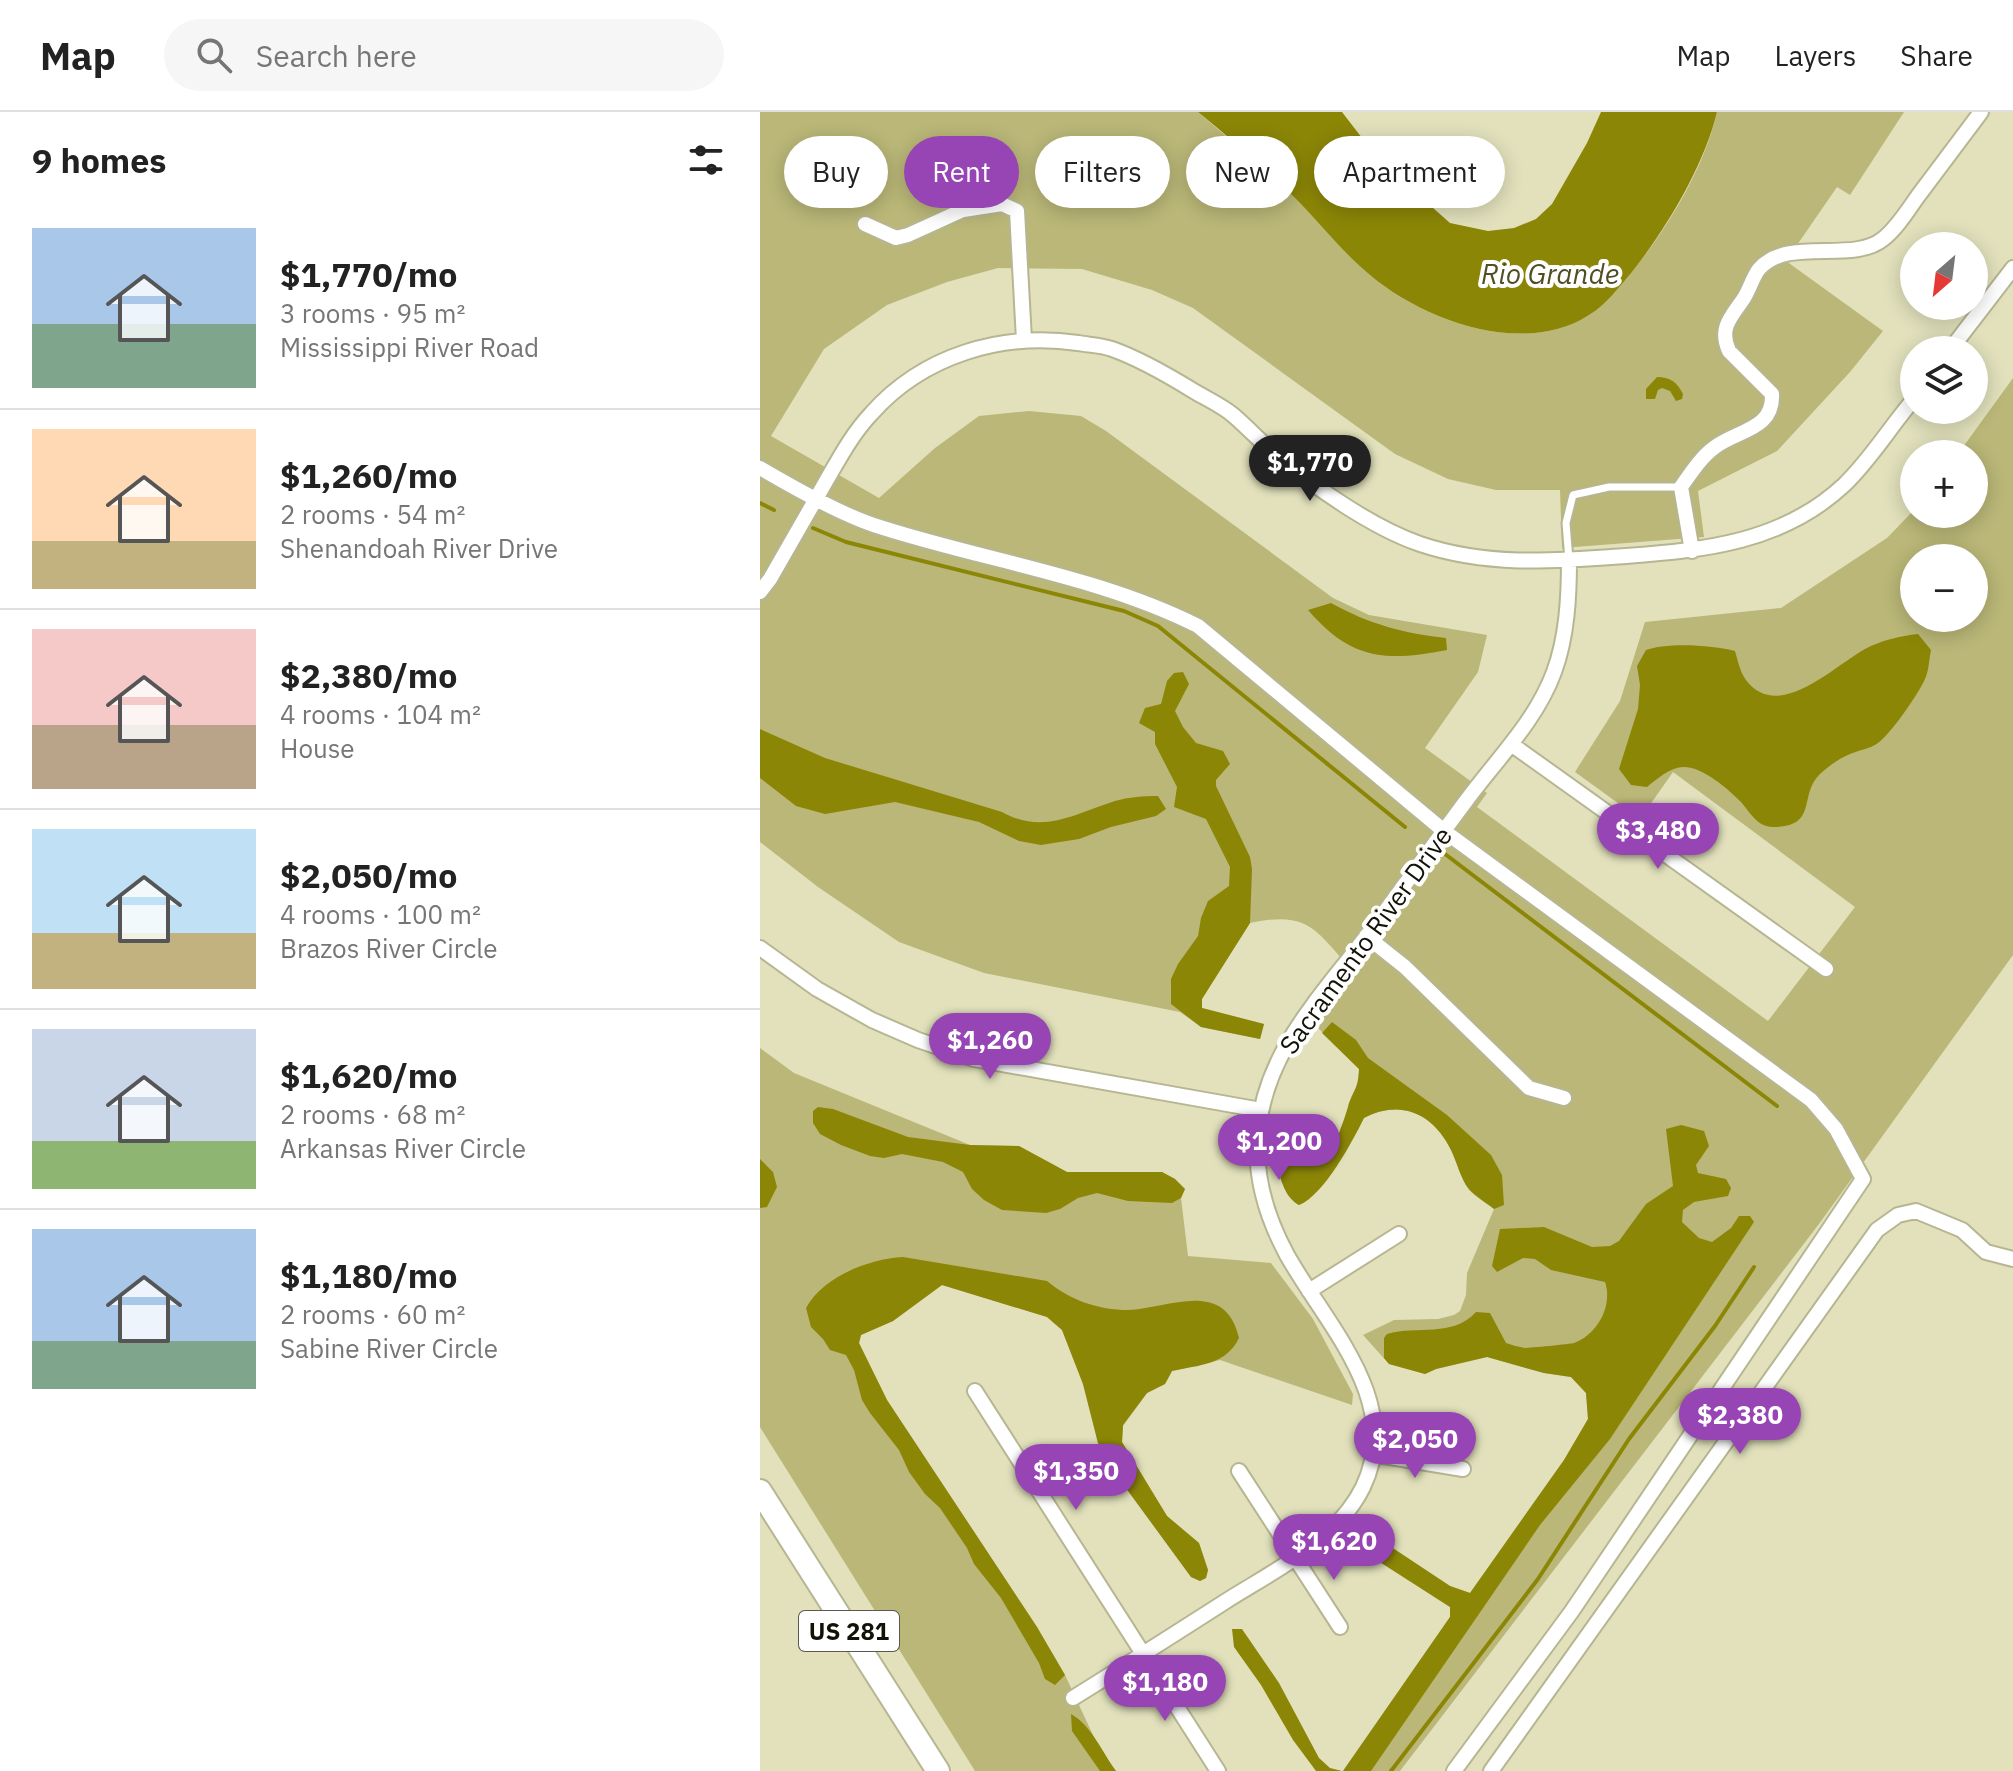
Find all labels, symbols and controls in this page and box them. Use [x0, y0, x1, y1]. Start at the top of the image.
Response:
search box [164, 19, 724, 91]
text: Map [40, 31, 116, 80]
icon: search [192, 33, 236, 77]
text: Search here [256, 36, 417, 75]
text: Map [1676, 37, 1730, 74]
text: Layers [1774, 37, 1856, 74]
text: Share [1900, 37, 1973, 74]
chip: Buy [784, 136, 888, 208]
chip: Rent [904, 136, 1019, 208]
chip: Filters [1035, 136, 1170, 208]
chip: New [1186, 136, 1298, 208]
chip: Apartment [1314, 136, 1505, 208]
text: 9 homes [32, 138, 167, 182]
icon: filters [684, 138, 728, 182]
north arrow [1900, 232, 1988, 320]
map controls [1900, 232, 1988, 632]
text: $1,770/mo [280, 252, 457, 296]
water label: Rio Grande [1481, 255, 1619, 292]
icon: home [96, 260, 192, 356]
text: 3 rooms · 95 m² [280, 296, 465, 330]
text: Mississippi River Road [280, 330, 539, 364]
button: layers [1900, 336, 1988, 424]
pin: $1,770 [1245, 435, 1375, 503]
button: + [1900, 440, 1988, 528]
text: $1,770 [1267, 444, 1353, 478]
text: $1,260/mo [280, 453, 457, 497]
icon: home [96, 461, 192, 557]
text: 2 rooms · 54 m² [280, 497, 465, 531]
text: Shenandoah River Drive [280, 531, 558, 565]
button: − [1900, 544, 1988, 632]
text: $2,380/mo [280, 653, 457, 697]
icon: home [96, 661, 192, 757]
text: 4 rooms · 104 m² [280, 697, 481, 731]
text: House [280, 731, 355, 765]
pin: $3,480 [1593, 803, 1723, 871]
text: $3,480 [1615, 812, 1701, 846]
street label: Sacramento River Drive [1271, 820, 1459, 1060]
text: $2,050/mo [280, 853, 457, 897]
icon: home [96, 861, 192, 957]
text: 4 rooms · 100 m² [280, 897, 481, 931]
text: Brazos River Circle [280, 931, 498, 965]
pin: $1,260 [925, 1013, 1055, 1081]
text: $1,260 [947, 1022, 1033, 1056]
text: $1,620/mo [280, 1053, 457, 1097]
icon: home [96, 1061, 192, 1157]
text: 2 rooms · 68 m² [280, 1097, 465, 1131]
pin: $1,200 [1214, 1114, 1344, 1182]
text: $1,200 [1236, 1123, 1322, 1157]
text: Arkansas River Circle [280, 1131, 526, 1165]
text: $1,180/mo [280, 1253, 457, 1297]
icon: home [96, 1261, 192, 1357]
text: 2 rooms · 60 m² [280, 1297, 465, 1331]
text: Sabine River Circle [280, 1331, 498, 1365]
pin: $2,380 [1675, 1388, 1805, 1456]
text: $2,380 [1697, 1397, 1783, 1431]
pin: $2,050 [1350, 1412, 1480, 1480]
text: $2,050 [1372, 1421, 1458, 1455]
pin: $1,350 [1011, 1444, 1141, 1512]
text: $1,350 [1033, 1453, 1119, 1487]
pin: $1,620 [1269, 1514, 1399, 1582]
text: $1,620 [1291, 1523, 1377, 1557]
road number: US 281 [799, 1611, 899, 1651]
pin: $1,180 [1100, 1655, 1230, 1723]
text: $1,180 [1122, 1664, 1208, 1698]

